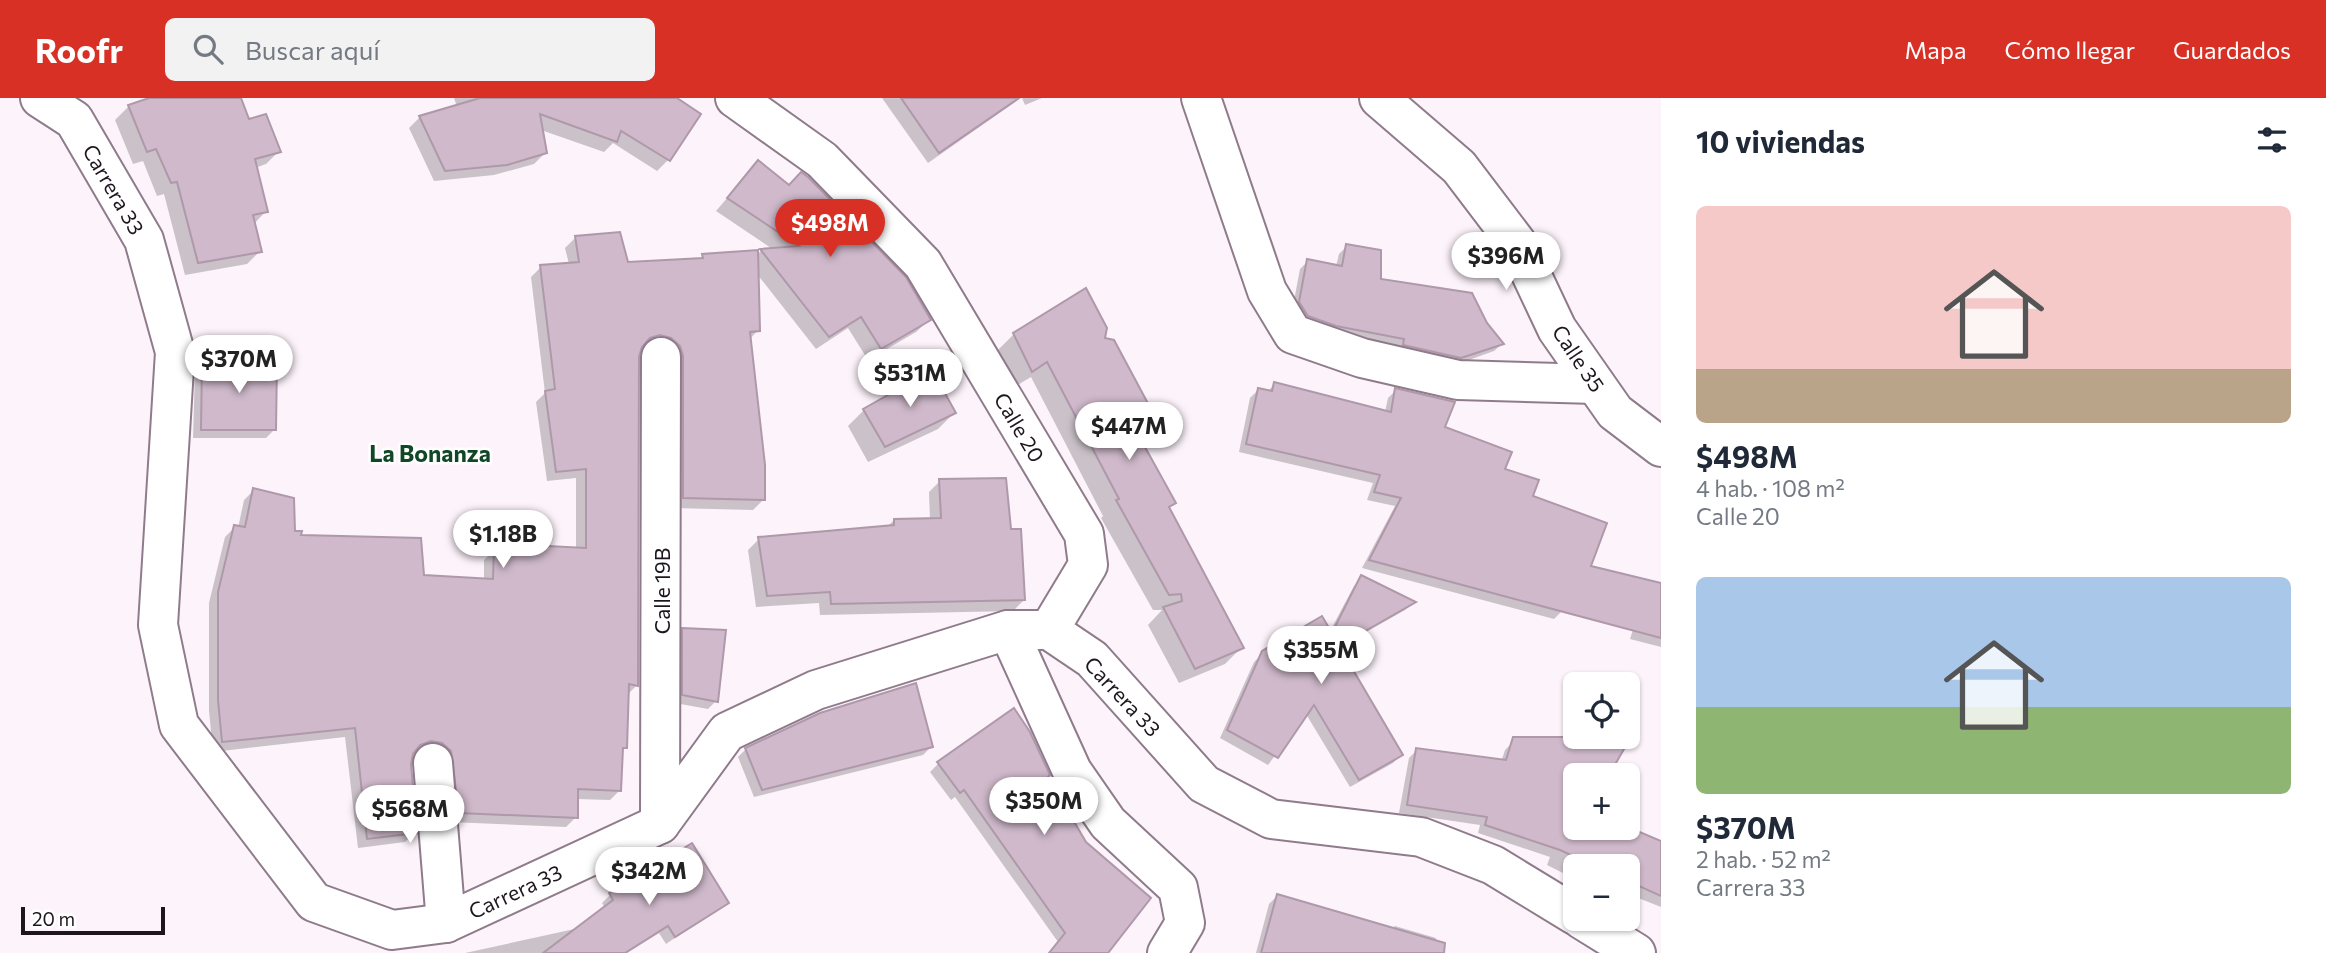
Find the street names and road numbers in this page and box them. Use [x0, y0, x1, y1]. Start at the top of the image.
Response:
street label: Carrera 33 [78, 139, 150, 239]
street label: Calle 35 [1548, 320, 1610, 396]
street label: Calle 20 [990, 388, 1050, 466]
street label: Calle 19B [649, 548, 674, 634]
street label: Carrera 33 [1080, 651, 1166, 741]
street label: Carrera 33 [464, 859, 566, 923]

